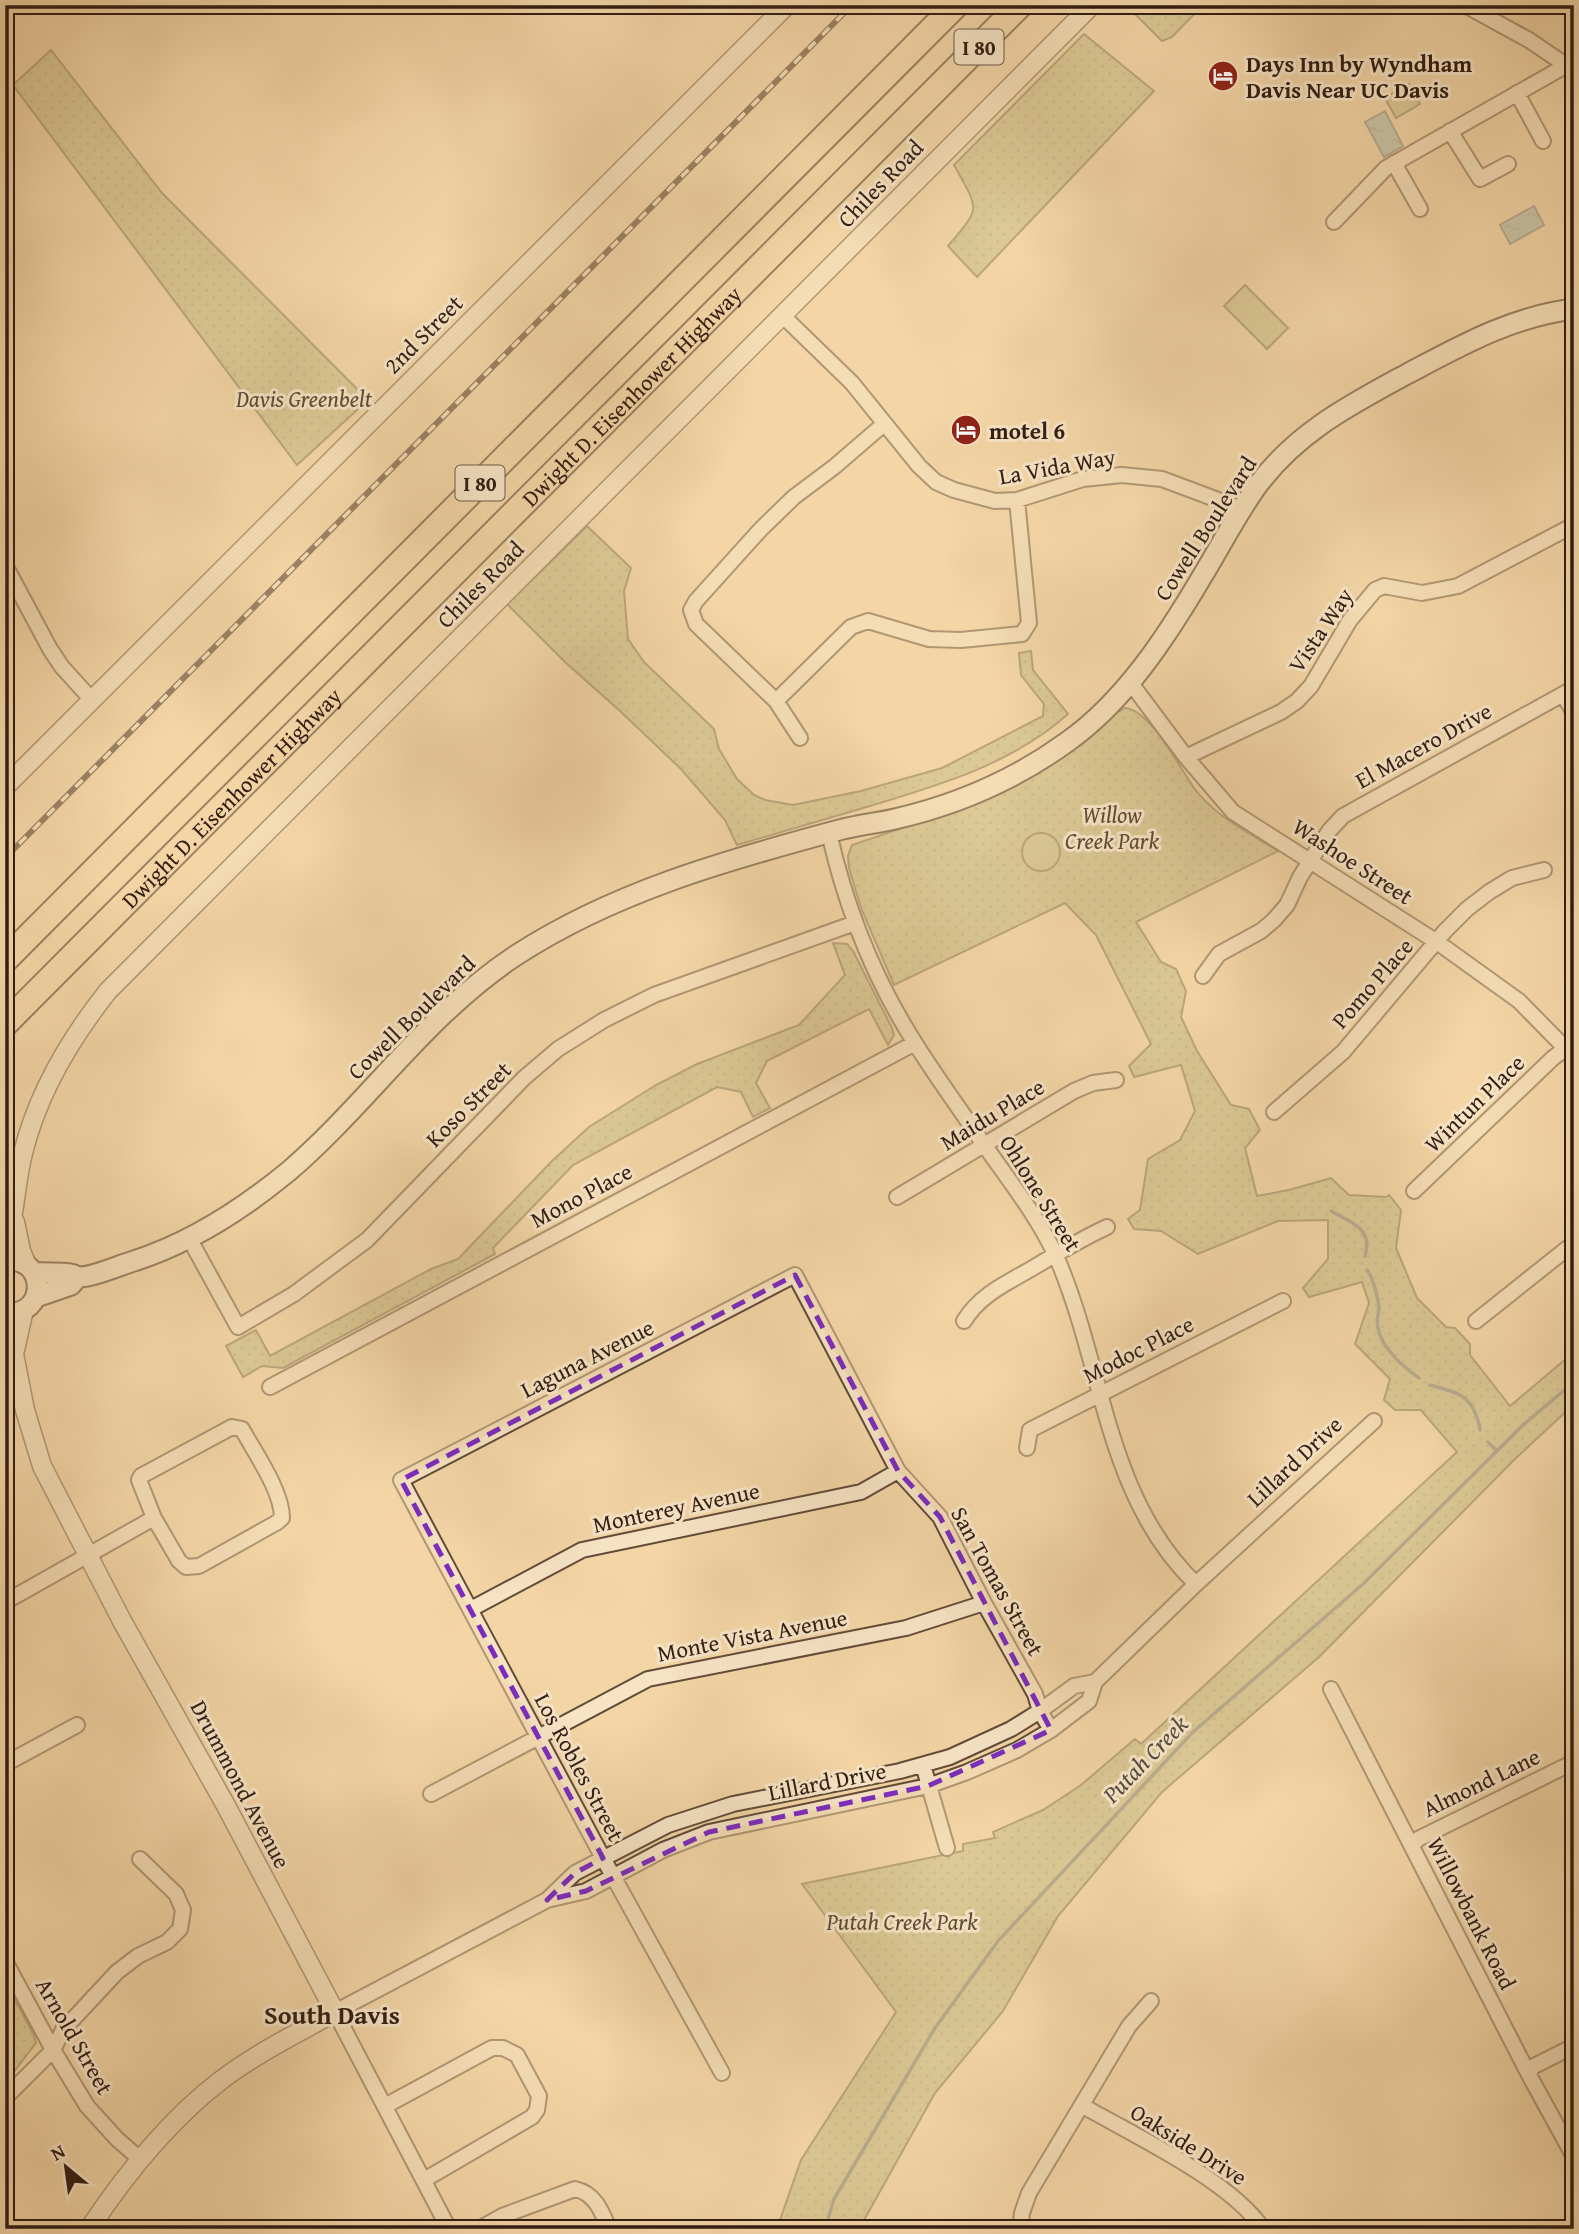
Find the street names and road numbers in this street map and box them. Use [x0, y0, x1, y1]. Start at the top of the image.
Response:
road number: I 80 [954, 30, 1004, 64]
street label: Chiles Road [829, 131, 931, 235]
street label: Dwight D. Eisenhower Highway [513, 277, 749, 513]
street label: 2nd Street [376, 287, 470, 381]
street label: La Vida Way [996, 439, 1118, 492]
street label: Cowell Boulevard [1146, 449, 1265, 607]
road number: I 80 [456, 466, 504, 500]
street label: Chiles Road [429, 532, 532, 635]
street label: Vista Way [1280, 581, 1361, 679]
street label: Dwight D. Eisenhower Highway [113, 679, 349, 915]
street label: El Macero Drive [1349, 694, 1497, 796]
street label: Washoe Street [1286, 810, 1420, 912]
street label: Pomo Place [1323, 931, 1421, 1035]
street label: Cowell Boulevard [340, 947, 483, 1087]
street label: Wintun Place [1416, 1047, 1532, 1159]
street label: Koso Street [418, 1054, 518, 1154]
street label: Maidu Place [934, 1070, 1050, 1158]
street label: Ohlone Street [992, 1128, 1090, 1258]
street label: Mono Place [524, 1154, 638, 1236]
street label: Modoc Place [1077, 1307, 1199, 1391]
street label: Laguna Avenue [515, 1310, 659, 1406]
street label: Lillard Drive [1239, 1408, 1349, 1514]
street label: Monterey Avenue [590, 1473, 762, 1541]
street label: San Tomas Street [943, 1500, 1053, 1662]
street label: Monte Vista Avenue [654, 1600, 850, 1670]
street label: Los Robles Street [527, 1687, 633, 1847]
street label: Drummond Avenue [183, 1694, 299, 1874]
street label: Almond Lane [1417, 1739, 1545, 1825]
street label: Lillard Drive [765, 1753, 889, 1809]
street label: Willowbank Road [1419, 1831, 1525, 1996]
street label: Arnold Street [28, 1971, 122, 2101]
street label: Oakside Drive [1124, 2095, 1254, 2193]

